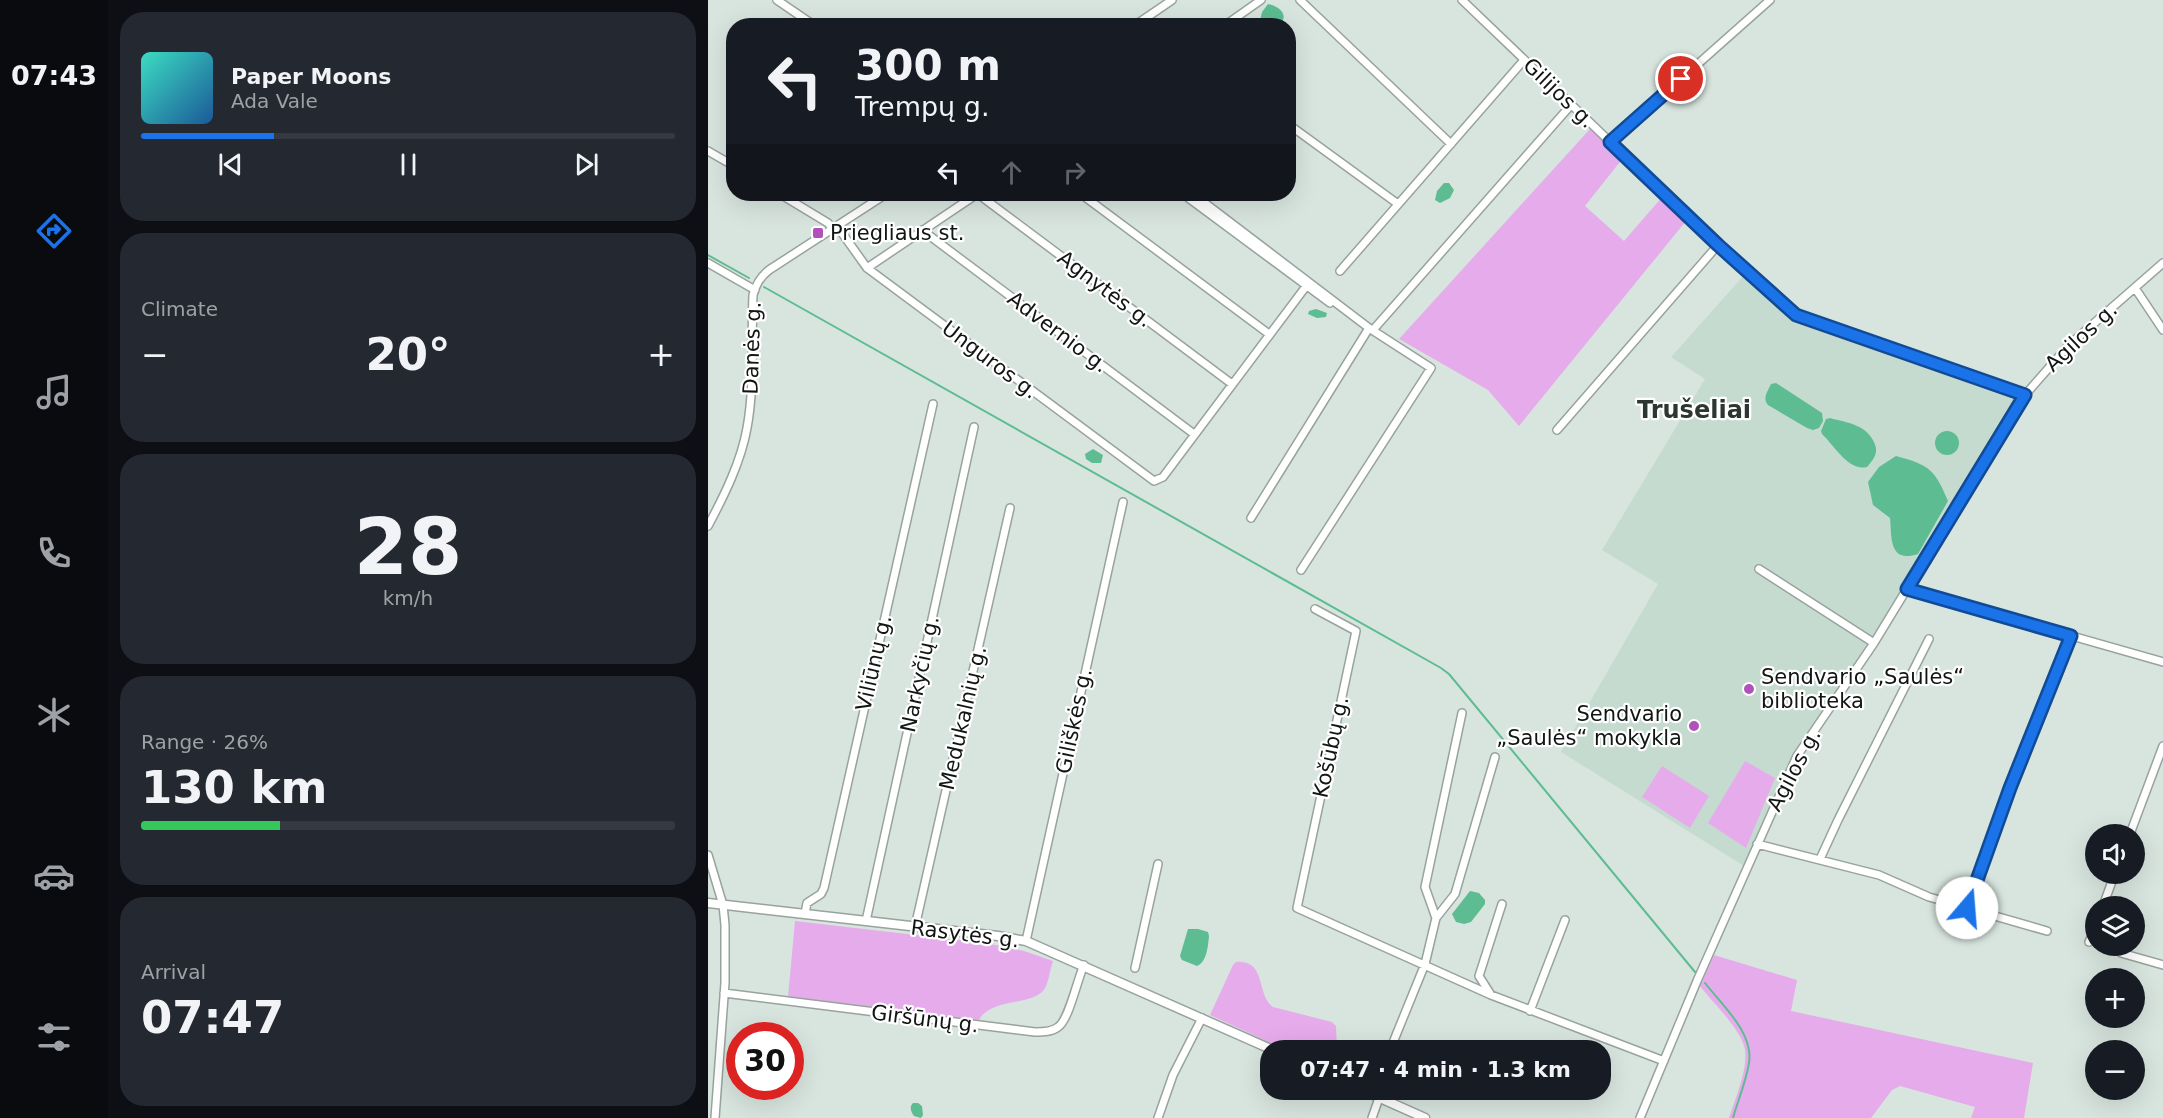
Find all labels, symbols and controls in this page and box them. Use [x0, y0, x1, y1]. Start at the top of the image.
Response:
text: 300 m [855, 41, 1001, 90]
icon: left [756, 42, 834, 120]
street label: Gilijos g. [1518, 53, 1600, 133]
pin [1655, 53, 1706, 104]
text: 07:43 [11, 60, 97, 91]
icon: arrive [1664, 62, 1697, 95]
text: Paper Moons [231, 64, 391, 89]
text: Ada Vale [231, 89, 318, 113]
text: Trempų g. [855, 91, 990, 122]
icon: previous [214, 148, 247, 181]
icon: pause [392, 148, 425, 181]
icon: next [570, 148, 603, 181]
icon: left [932, 156, 965, 189]
icon: ahead [995, 156, 1028, 189]
icon: right [1058, 156, 1091, 189]
icon: directions [33, 210, 75, 252]
place label: Priegliaus st. [830, 221, 964, 245]
marker: Priegliaus st. [811, 226, 825, 240]
street label: Agnytės g. [1053, 246, 1157, 332]
street label: Advernio g. [1003, 286, 1113, 378]
text: Climate [141, 297, 218, 321]
street label: Agilos g. [2040, 298, 2122, 376]
street label: Danės g. [738, 301, 766, 395]
street label: Unguros g. [937, 316, 1043, 404]
text: 20° [365, 328, 451, 381]
text: − [141, 335, 169, 374]
text: + [647, 335, 675, 374]
icon: music [33, 371, 75, 413]
district label: Trušeliai [1637, 396, 1751, 424]
text: 28 [354, 502, 462, 592]
icon: phone [33, 532, 75, 574]
text: km/h [383, 586, 433, 610]
street label: Viliūnų g. [851, 613, 897, 713]
street label: Narkyčių g. [896, 614, 944, 734]
street label: Medukalnių g. [935, 644, 991, 792]
place label: Sendvario „Saulės“ biblioteka [1761, 665, 1964, 713]
street label: Giliškės g. [1051, 666, 1097, 776]
marker: Sendvario „Saulės“ biblioteka [1742, 682, 1756, 696]
icon: climate [33, 694, 75, 736]
street label: Košūbų g. [1309, 694, 1353, 800]
place label: Sendvario „Saulės“ mokykla [1496, 702, 1682, 750]
marker: Sendvario „Saulės“ mokykla [1687, 719, 1701, 733]
street label: Agilos g. [1762, 725, 1826, 815]
text: Range · 26% [141, 730, 268, 754]
text: 130 km [141, 761, 327, 814]
map controls [2085, 824, 2145, 1100]
button: sound [2085, 824, 2145, 884]
icon: car [33, 855, 75, 897]
position arrow [1935, 876, 1999, 940]
button: layers [2085, 896, 2145, 956]
street label: Rasytės g. [909, 915, 1021, 953]
text: Arrival [141, 960, 206, 984]
button: + [2085, 968, 2145, 1028]
text: 07:47 [141, 991, 284, 1044]
street label: Giršūnų g. [870, 1000, 980, 1038]
icon: filters [33, 1016, 75, 1058]
speed limit sign: 30 [726, 1022, 804, 1100]
button: − [2085, 1040, 2145, 1100]
text: 07:47 · 4 min · 1.3 km [1300, 1057, 1571, 1082]

